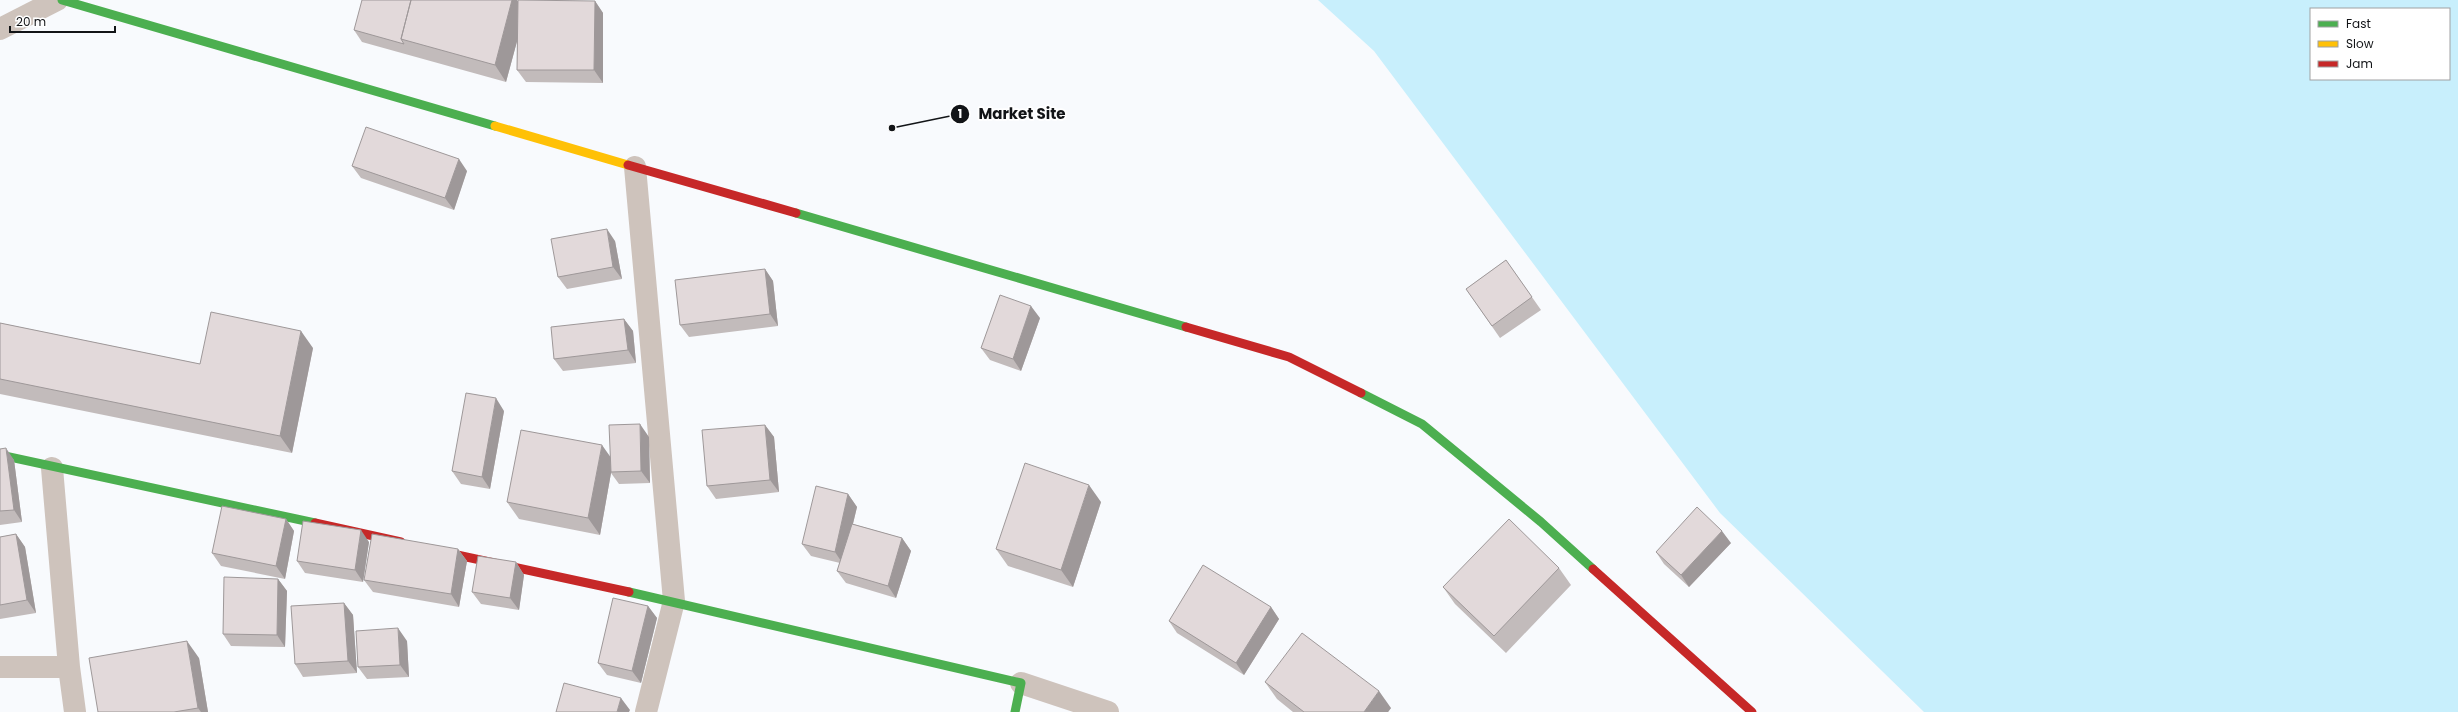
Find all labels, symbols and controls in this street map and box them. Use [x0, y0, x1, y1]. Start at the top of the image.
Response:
scale bar [10, 8, 115, 34]
legend [2310, 8, 2450, 80]
text: 20 m [16, 13, 46, 30]
text: Fast [2346, 15, 2371, 32]
text: Slow [2346, 35, 2374, 52]
text: Jam [2346, 55, 2373, 72]
callout: Market Site [950, 101, 1073, 128]
text: Market Site [978, 103, 1066, 124]
text: 1 [958, 105, 962, 122]

